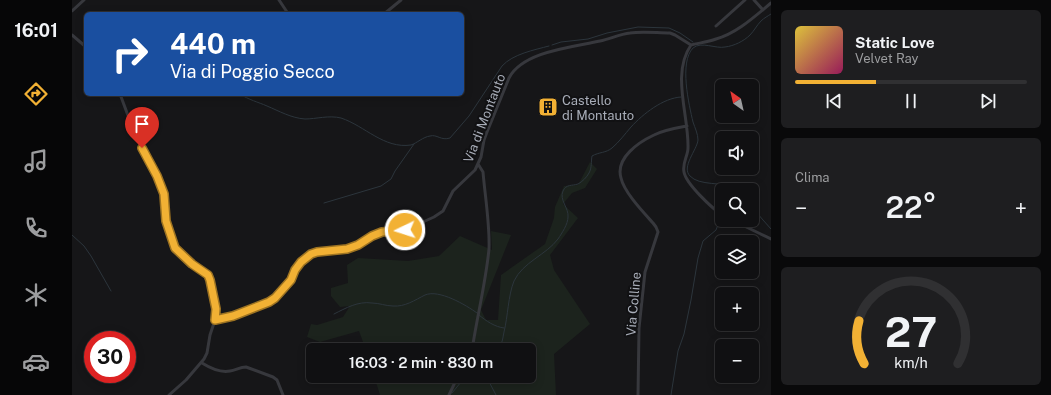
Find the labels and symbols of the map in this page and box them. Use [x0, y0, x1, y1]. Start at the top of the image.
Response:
street label: Via di Montauto [461, 71, 508, 165]
north arrow [715, 79, 759, 123]
place label: Castello di Montauto [562, 93, 634, 123]
building icon: Castello di Montauto [537, 96, 559, 118]
pin [125, 107, 159, 148]
position arrow [384, 209, 426, 251]
street label: Via Colline [623, 271, 644, 337]
speed limit sign: 30 [84, 331, 136, 383]

